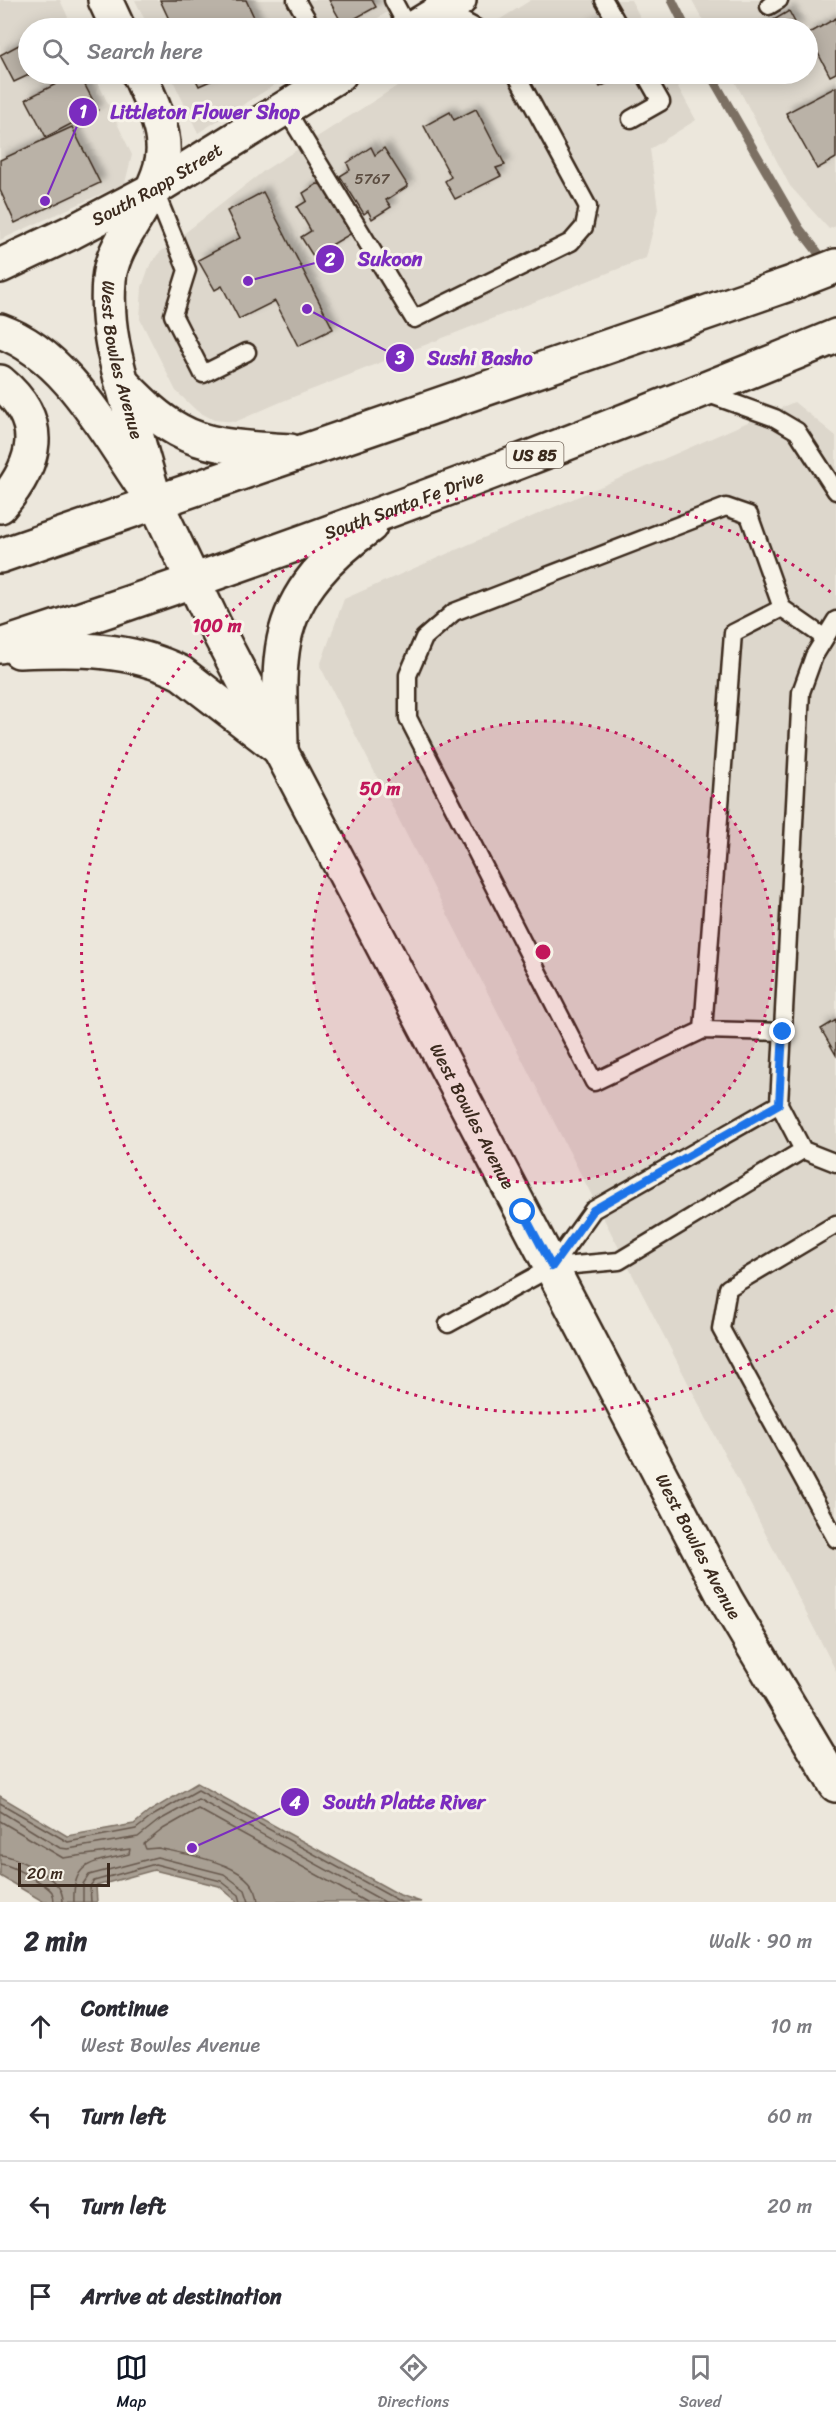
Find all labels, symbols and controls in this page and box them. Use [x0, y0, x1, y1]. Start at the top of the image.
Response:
search box [18, 18, 818, 84]
text: Search here [87, 32, 203, 71]
icon: search [39, 35, 72, 68]
callout: Littleton Flower Shop [68, 93, 312, 131]
text: Littleton Flower Shop [110, 95, 300, 130]
text: 1 [79, 96, 87, 128]
street label: South Rapp Street [86, 134, 229, 235]
house number: 5767 [355, 166, 391, 192]
callout: Sukoon [315, 240, 434, 278]
text: Sukoon [357, 242, 423, 277]
text: 2 [324, 244, 336, 276]
street label: West Bowles Avenue [92, 280, 153, 443]
callout: Sushi Basho [385, 339, 545, 377]
text: Sushi Basho [426, 341, 534, 376]
text: 3 [394, 342, 405, 374]
road number: US 85 [506, 442, 564, 468]
street label: South Santa Fe Drive [320, 461, 489, 549]
text: 100 m [193, 610, 242, 642]
text: 50 m [360, 773, 401, 805]
centre of rings [533, 942, 553, 962]
route end [769, 1018, 795, 1044]
street label: West Bowles Avenue [421, 1037, 524, 1195]
route start [509, 1198, 535, 1224]
street label: West Bowles Avenue [646, 1468, 750, 1626]
callout: South Platte River [280, 1783, 497, 1821]
text: South Platte River [322, 1785, 487, 1820]
text: 4 [288, 1787, 301, 1819]
text: 20 m [27, 1859, 63, 1888]
scale bar [18, 1860, 110, 1888]
text: 2 min [24, 1918, 87, 1964]
text: Walk · 90 m [709, 1924, 812, 1959]
text: Continue [81, 1989, 169, 2028]
text: 10 m [770, 2009, 812, 2044]
icon: ahead [24, 2010, 57, 2043]
text: West Bowles Avenue [81, 2028, 260, 2063]
text: Turn left [81, 2097, 166, 2136]
text: 60 m [767, 2099, 812, 2134]
icon: left [24, 2100, 57, 2133]
text: Turn left [81, 2187, 166, 2226]
text: 20 m [767, 2189, 812, 2224]
icon: left [24, 2190, 57, 2223]
text: Arrive at destination [81, 2277, 282, 2316]
icon: arrive [24, 2280, 57, 2313]
tab: Map [115, 2351, 148, 2416]
tab: Directions [378, 2351, 449, 2416]
tab: Saved [679, 2351, 721, 2416]

